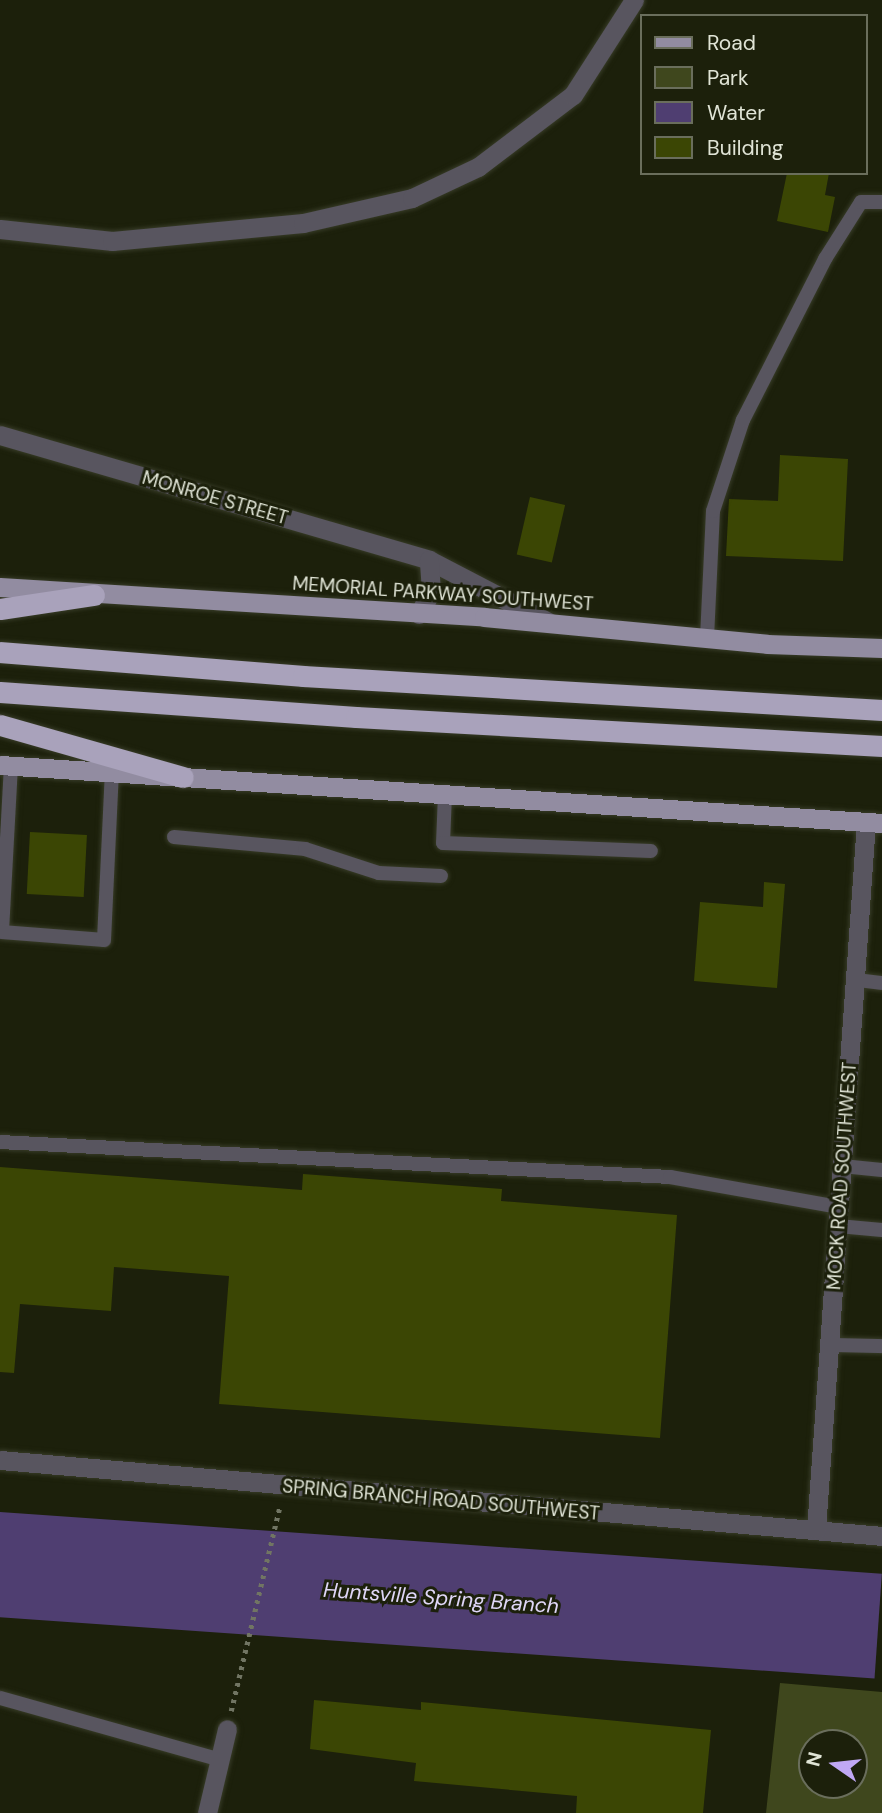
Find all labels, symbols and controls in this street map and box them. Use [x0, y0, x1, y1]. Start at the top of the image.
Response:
legend [640, 14, 868, 175]
text: Road [707, 29, 756, 57]
text: Park [707, 64, 748, 92]
text: Water [707, 99, 765, 127]
text: Building [707, 134, 783, 162]
street label: MONROE STREET [140, 466, 290, 530]
street label: MEMORIAL PARKWAY SOUTHWEST [292, 572, 594, 616]
street label: MOCK ROAD SOUTHWEST [823, 1061, 861, 1291]
street label: SPRING BRANCH ROAD SOUTHWEST [281, 1475, 601, 1525]
water label: Huntsville Spring Branch [322, 1577, 560, 1619]
north arrow [798, 1729, 868, 1799]
text: N [800, 1750, 828, 1769]

